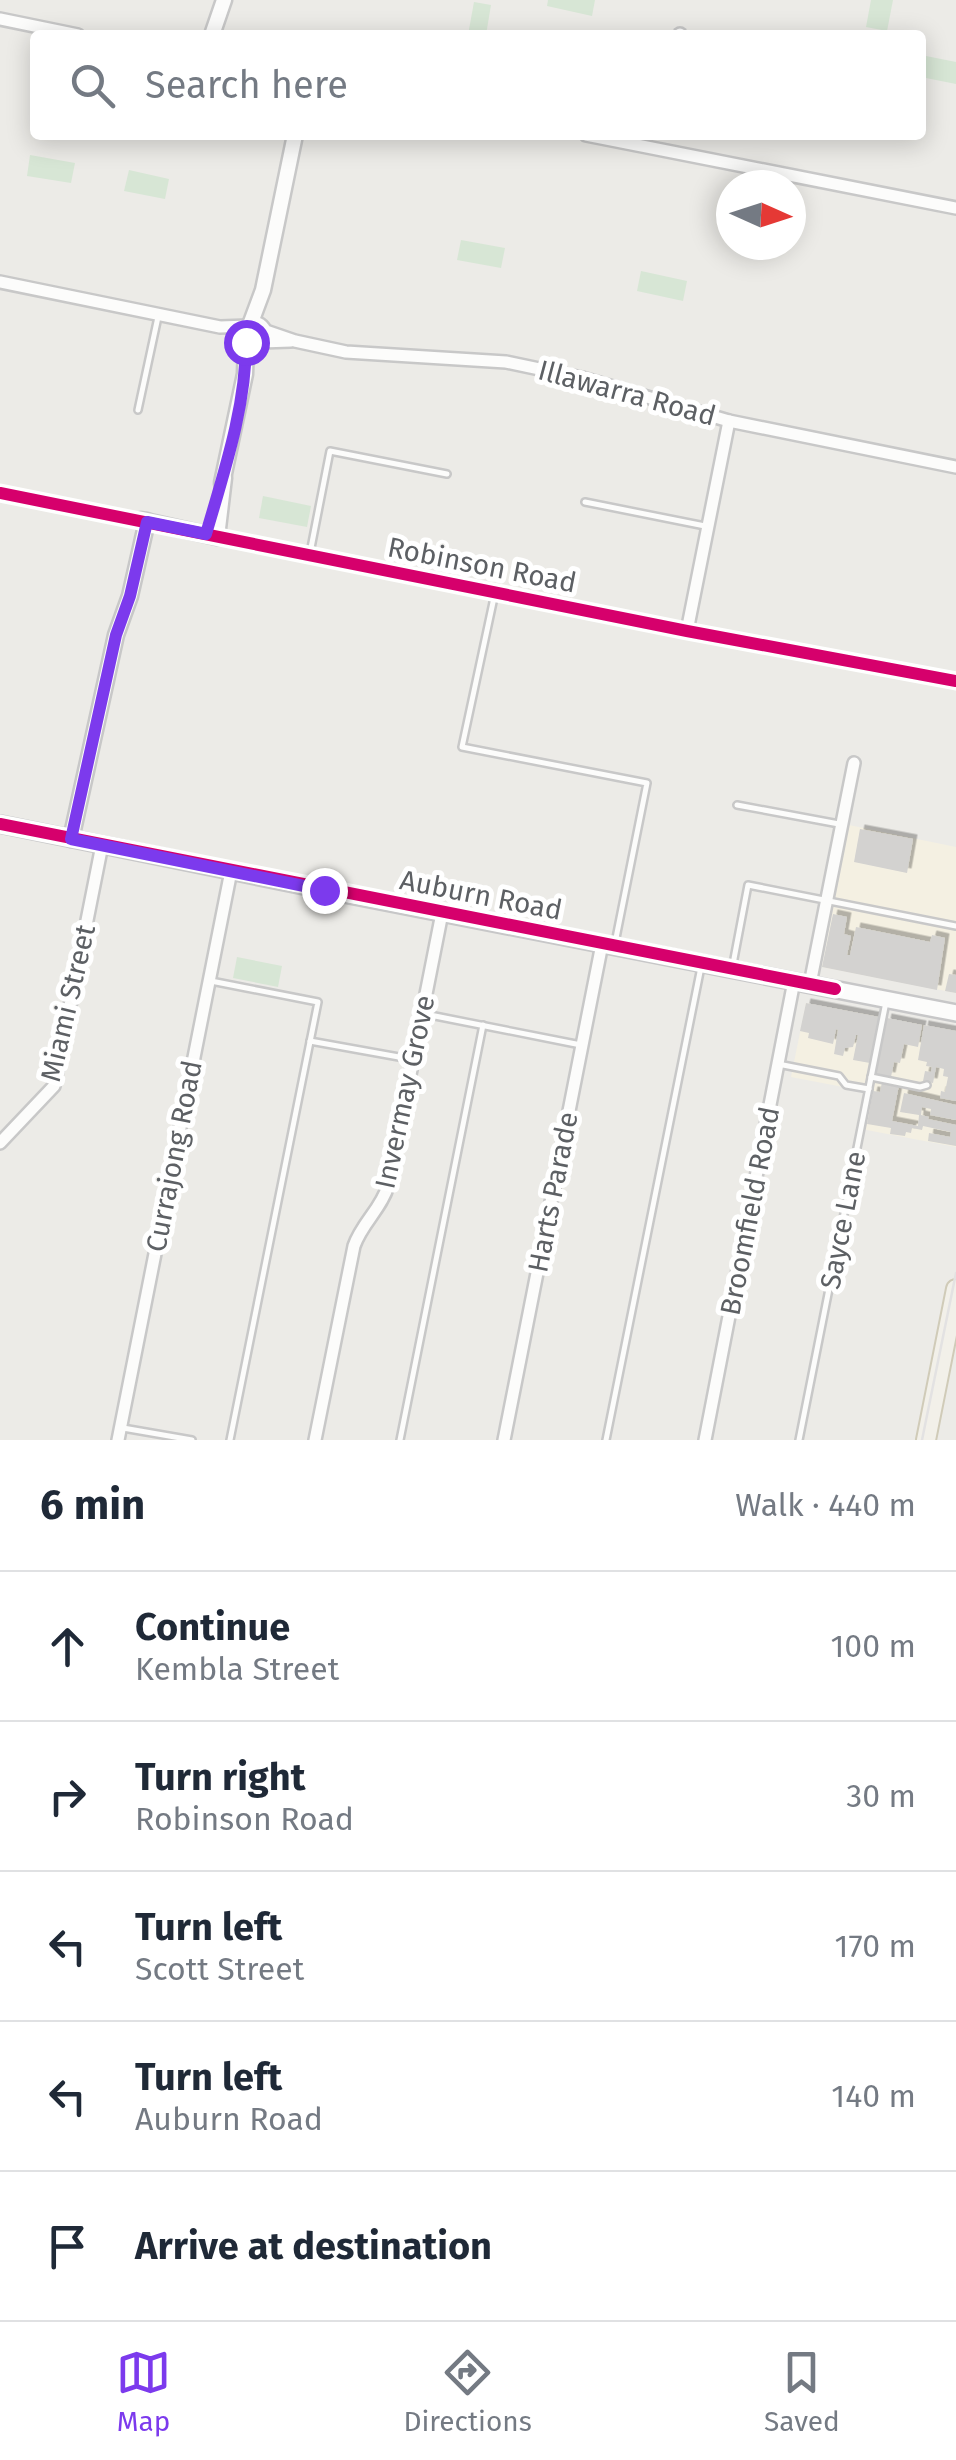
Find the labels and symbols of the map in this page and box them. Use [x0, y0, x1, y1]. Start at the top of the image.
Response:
north arrow [716, 170, 806, 260]
route start [224, 320, 270, 366]
street label: Illawarra Road [535, 353, 719, 433]
street label: Robinson Road [385, 531, 579, 599]
street label: Auburn Road [397, 863, 565, 927]
route end [302, 868, 348, 914]
street label: Miami Street [34, 920, 102, 1085]
street label: Invermay Grove [368, 992, 442, 1192]
street label: Currajong Road [139, 1058, 209, 1254]
street label: Broomfield Road [714, 1104, 786, 1318]
street label: Harts Parade [521, 1109, 585, 1275]
street label: Sayce Lane [813, 1148, 873, 1292]

